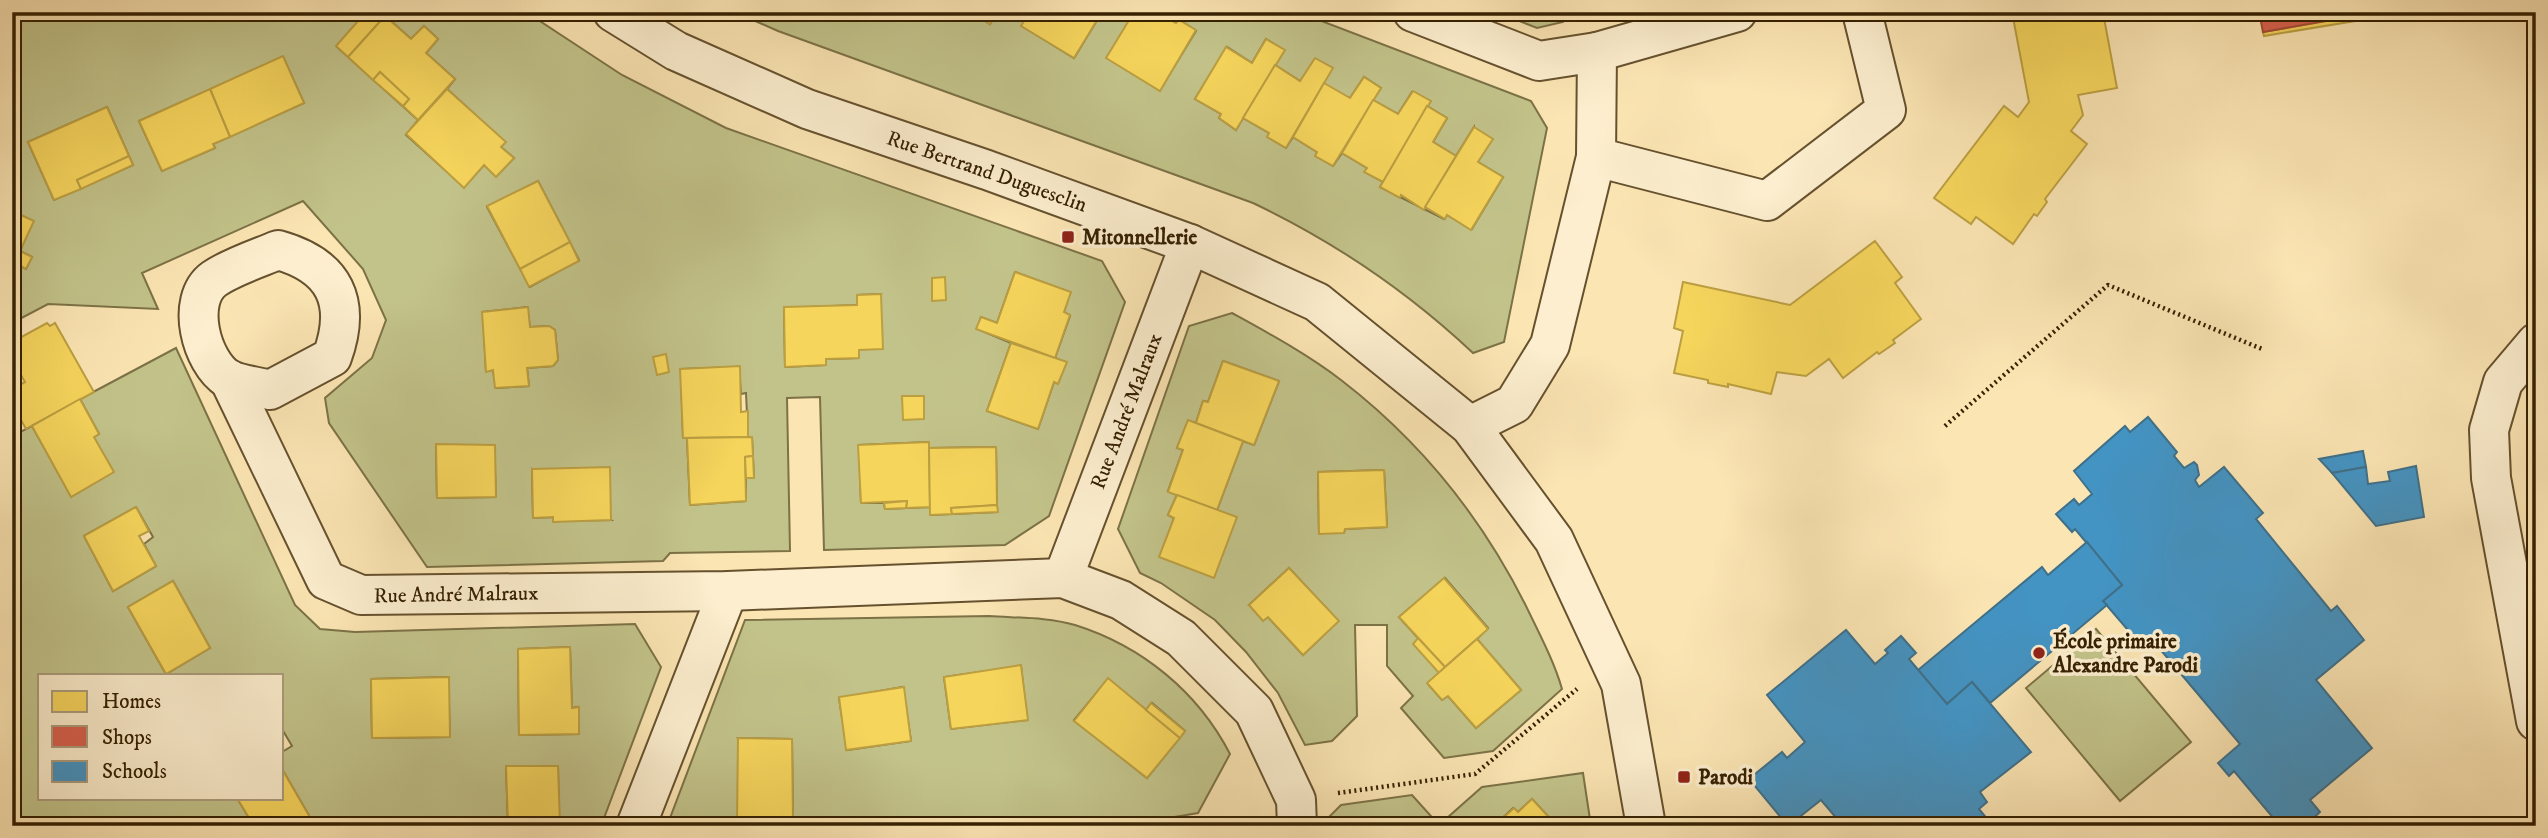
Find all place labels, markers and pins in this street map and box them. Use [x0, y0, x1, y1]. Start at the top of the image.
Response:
place label: Mitonnellerie [1082, 225, 1197, 251]
marker: Mitonnellerie [1060, 229, 1076, 245]
place label: École primaire Alexandre Parodi [2052, 627, 2199, 679]
marker: École primaire Alexandre Parodi [2031, 645, 2047, 661]
place label: Parodi [1698, 765, 1754, 791]
marker: Parodi [1676, 769, 1692, 785]

